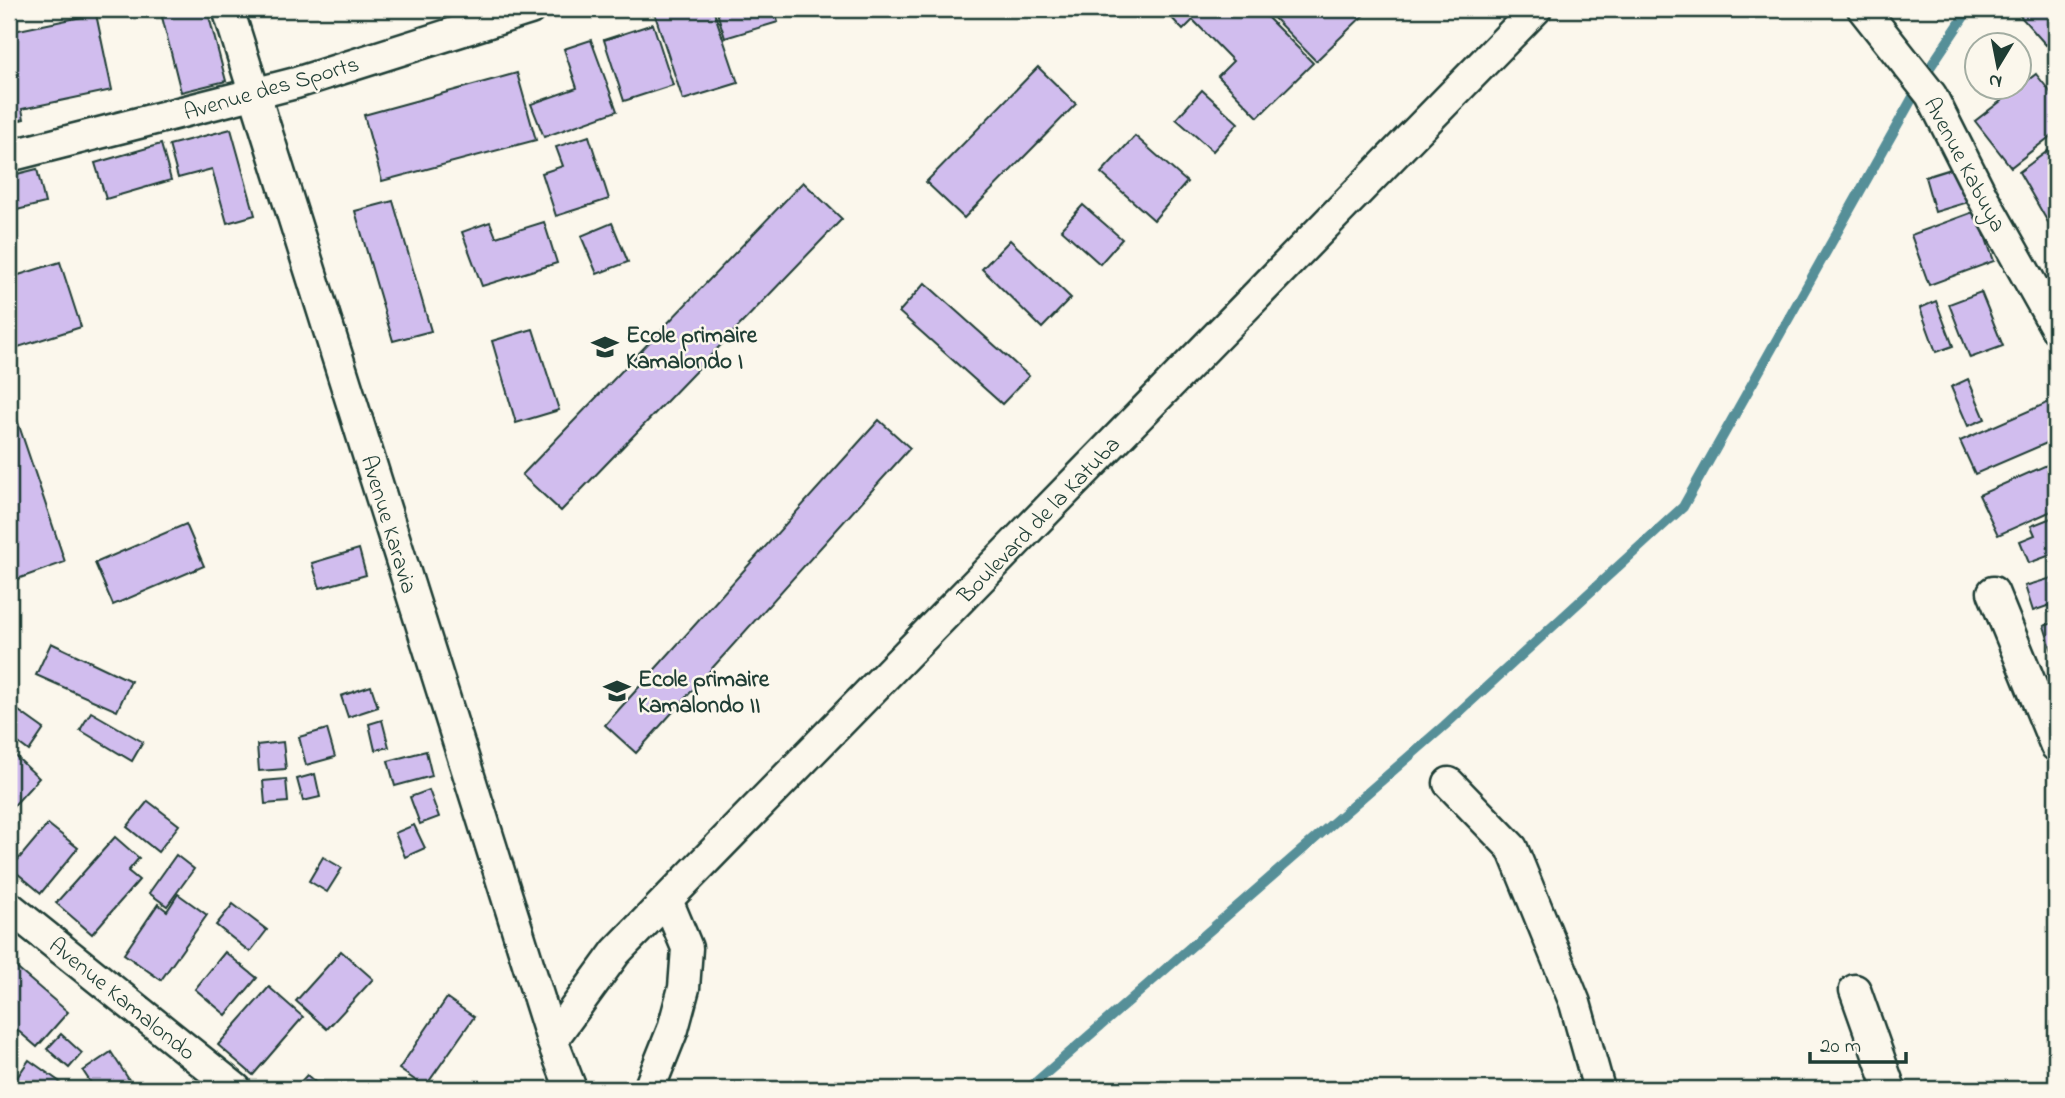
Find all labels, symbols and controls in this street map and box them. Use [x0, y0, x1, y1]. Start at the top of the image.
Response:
north arrow [1964, 32, 2034, 102]
street label: Avenue des Sports [180, 49, 363, 130]
text: N [1987, 66, 2004, 95]
street label: Avenue Kabuya [1913, 92, 2013, 239]
place label: Ecole primaire Kamalondo I [626, 320, 758, 379]
school or university icon: Ecole primaire Kamalondo I [590, 332, 620, 362]
street label: Boulevard de la Katuba [950, 430, 1129, 613]
street label: Avenue Karavia [351, 451, 424, 598]
place label: Ecole primaire Kamalondo II [638, 664, 770, 723]
school or university icon: Ecole primaire Kamalondo II [602, 676, 632, 706]
street label: Avenue Kamalondo [41, 930, 202, 1070]
scale bar [1810, 1021, 1906, 1065]
text: 20 m [1820, 1032, 1861, 1062]

